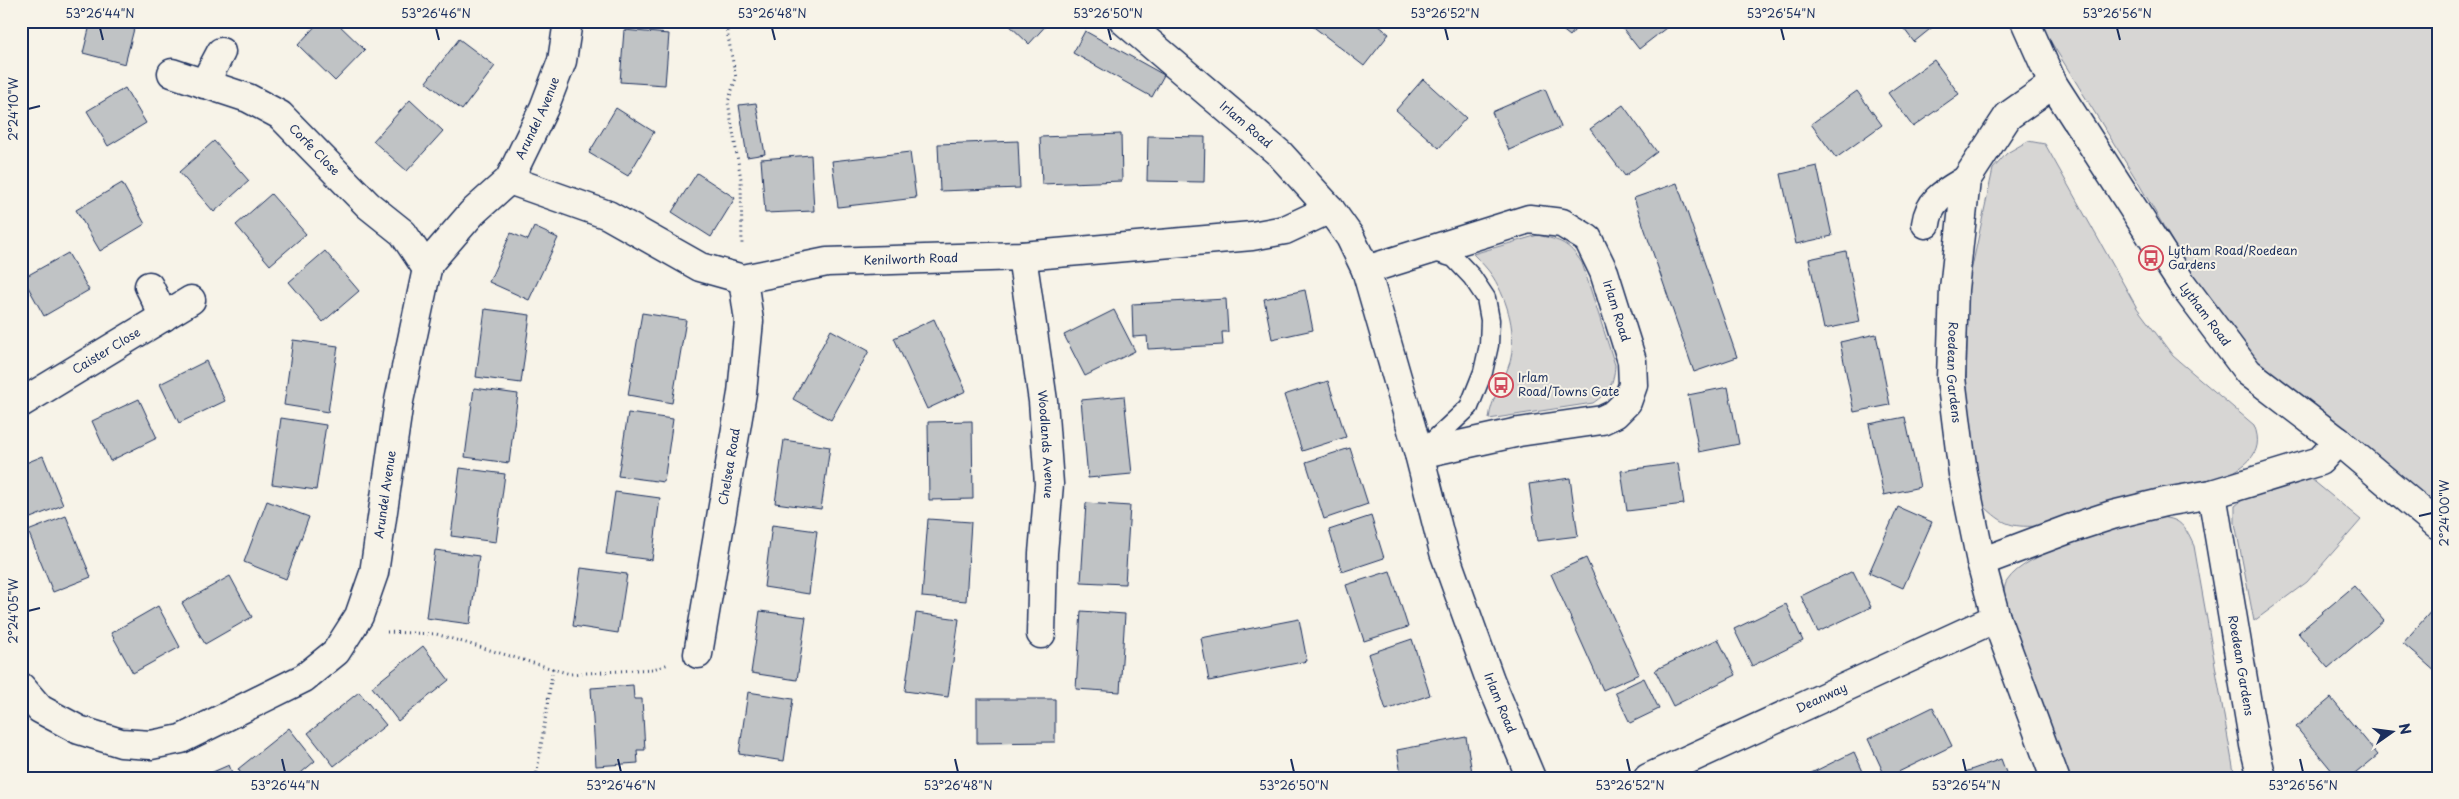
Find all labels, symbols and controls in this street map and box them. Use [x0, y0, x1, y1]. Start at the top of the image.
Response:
text: 53°26'44"N [65, 4, 135, 22]
text: 53°26'46"N [401, 4, 471, 22]
text: 53°26'48"N [737, 4, 807, 22]
text: 53°26'50"N [1073, 4, 1143, 22]
text: 53°26'52"N [1410, 4, 1480, 22]
text: 53°26'54"N [1746, 4, 1816, 22]
text: 53°26'56"N [2082, 4, 2152, 22]
street label: Arundel Avenue [511, 73, 563, 162]
text: 2°24'10"W [4, 77, 22, 141]
street label: Irlam Road [1216, 96, 1277, 152]
street label: Corfe Close [285, 119, 344, 179]
place label: Lytham Road/Roedean Gardens [2168, 241, 2297, 273]
bus stop icon: Lytham Road/Roedean Gardens [2138, 245, 2164, 271]
street label: Kenilworth Road [863, 248, 958, 269]
street label: Irlam Road [1599, 277, 1635, 344]
street label: Lytham Road [2176, 278, 2235, 349]
street label: Roedean Gardens [1943, 321, 1967, 425]
street label: Caister Close [68, 323, 144, 378]
place label: Irlam Road/Towns Gate [1518, 368, 1619, 400]
bus stop icon: Irlam Road/Towns Gate [1488, 372, 1514, 398]
street label: Woodlands Avenue [1034, 389, 1059, 499]
street label: Chelsea Road [713, 427, 744, 506]
street label: Arundel Avenue [369, 449, 400, 540]
text: 2°24'00"W [2435, 479, 2453, 546]
text: 2°24'05"W [4, 577, 22, 644]
street label: Roedean Gardens [2224, 614, 2259, 718]
street label: Irlam Road [1480, 670, 1521, 736]
street label: Deanway [1793, 678, 1850, 717]
north arrow [2366, 706, 2416, 756]
text: N [2394, 721, 2417, 737]
text: 53°26'44"N [250, 776, 320, 794]
text: 53°26'46"N [586, 776, 656, 794]
text: 53°26'48"N [923, 776, 993, 794]
text: 53°26'50"N [1259, 776, 1329, 794]
text: 53°26'52"N [1595, 776, 1665, 794]
text: 53°26'54"N [1931, 776, 2001, 794]
text: 53°26'56"N [2268, 776, 2338, 794]

